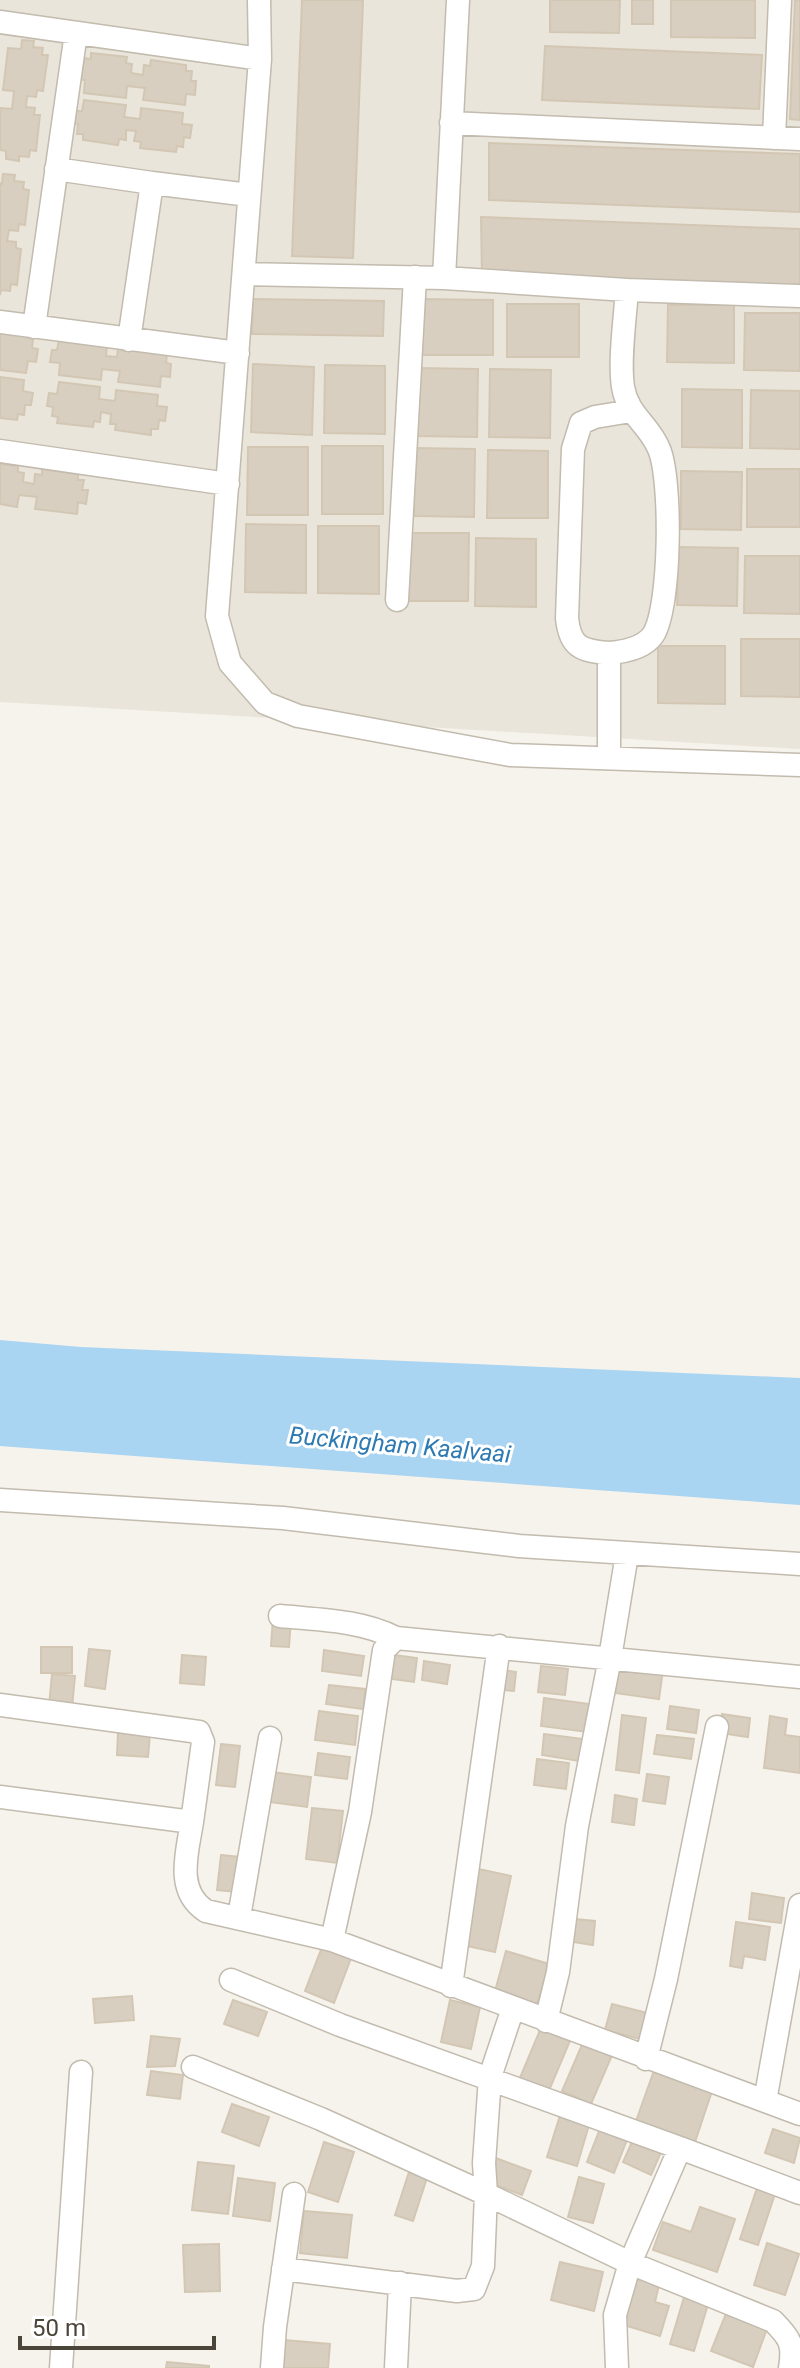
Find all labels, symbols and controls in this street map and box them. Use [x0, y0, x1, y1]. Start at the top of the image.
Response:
water label: Buckingham Kaalvaai [288, 1421, 512, 1469]
scale bar [20, 2300, 214, 2350]
text: 50 m [32, 2314, 86, 2342]

